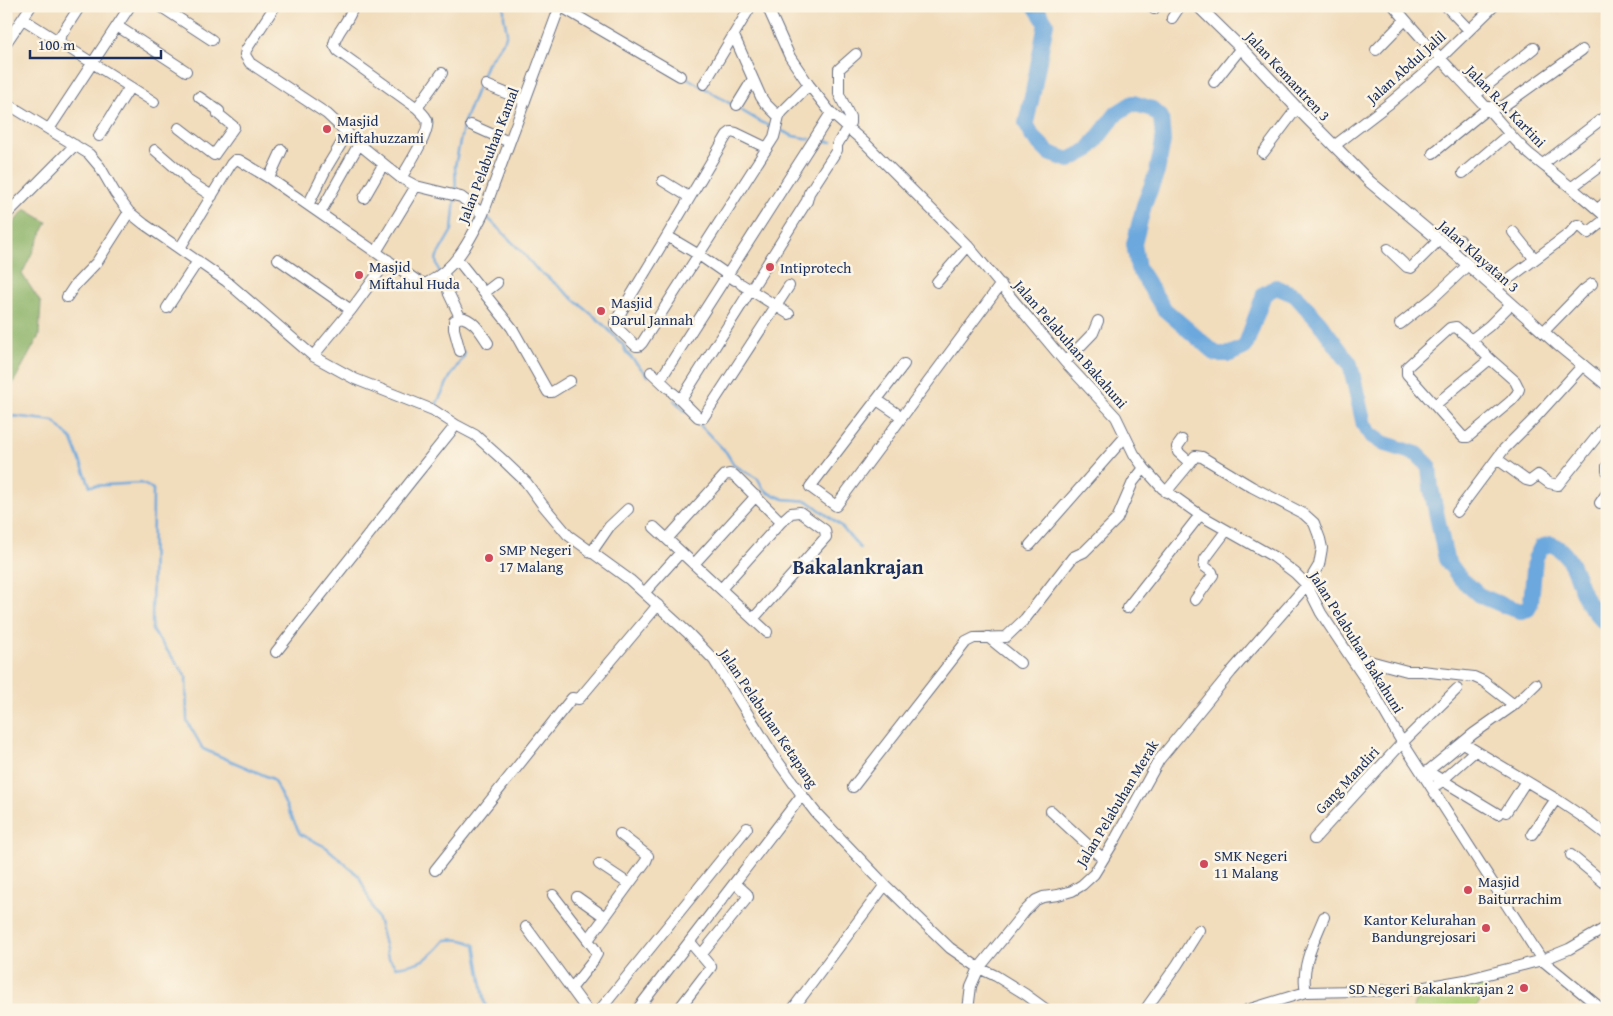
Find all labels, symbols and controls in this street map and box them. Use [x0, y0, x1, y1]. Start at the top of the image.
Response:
street label: Jalan Kemantren 3 [1239, 25, 1335, 125]
street label: Jalan Abdul Jalil [1360, 26, 1450, 110]
scale bar [30, 28, 161, 60]
text: 100 m [38, 34, 76, 55]
street label: Jalan R.A. Kartini [1460, 59, 1551, 152]
street label: Jalan Pelabuhan Kamal [452, 84, 524, 228]
place label: Masjid Miftahuzzami [337, 110, 424, 148]
marker: Masjid Miftahuzzami [321, 123, 333, 135]
street label: Jalan Klayatan 3 [1433, 214, 1524, 297]
place label: Masjid Miftahul Huda [369, 256, 460, 294]
place label: Intiprotech [780, 257, 852, 278]
marker: Intiprotech [764, 261, 776, 273]
marker: Masjid Miftahul Huda [353, 269, 365, 281]
street label: Jalan Pelabuhan Bakahuni [1008, 274, 1133, 413]
place label: Masjid Darul Jannah [611, 292, 694, 330]
marker: Masjid Darul Jannah [595, 305, 607, 317]
place label: SMP Negeri 17 Malang [499, 539, 572, 577]
marker: SMP Negeri 17 Malang [483, 552, 495, 564]
district label: Bakalankrajan [792, 552, 924, 581]
street label: Jalan Pelabuhan Bakahuni [1304, 565, 1409, 717]
street label: Jalan Pelabuhan Ketapang [713, 643, 824, 792]
street label: Jalan Pelabuhan Merak [1070, 735, 1163, 872]
street label: Gang Mandiri [1310, 742, 1384, 818]
place label: SMK Negeri 11 Malang [1214, 845, 1288, 883]
marker: SMK Negeri 11 Malang [1198, 858, 1210, 870]
place label: Masjid Baiturrachim [1478, 871, 1563, 909]
marker: Masjid Baiturrachim [1462, 884, 1474, 896]
place label: Kantor Kelurahan Bandungrejosari [1364, 909, 1477, 947]
marker: Kantor Kelurahan Bandungrejosari [1480, 922, 1492, 934]
place label: SD Negeri Bakalankrajan 2 [1348, 978, 1514, 999]
marker: SD Negeri Bakalankrajan 2 [1518, 982, 1530, 994]

